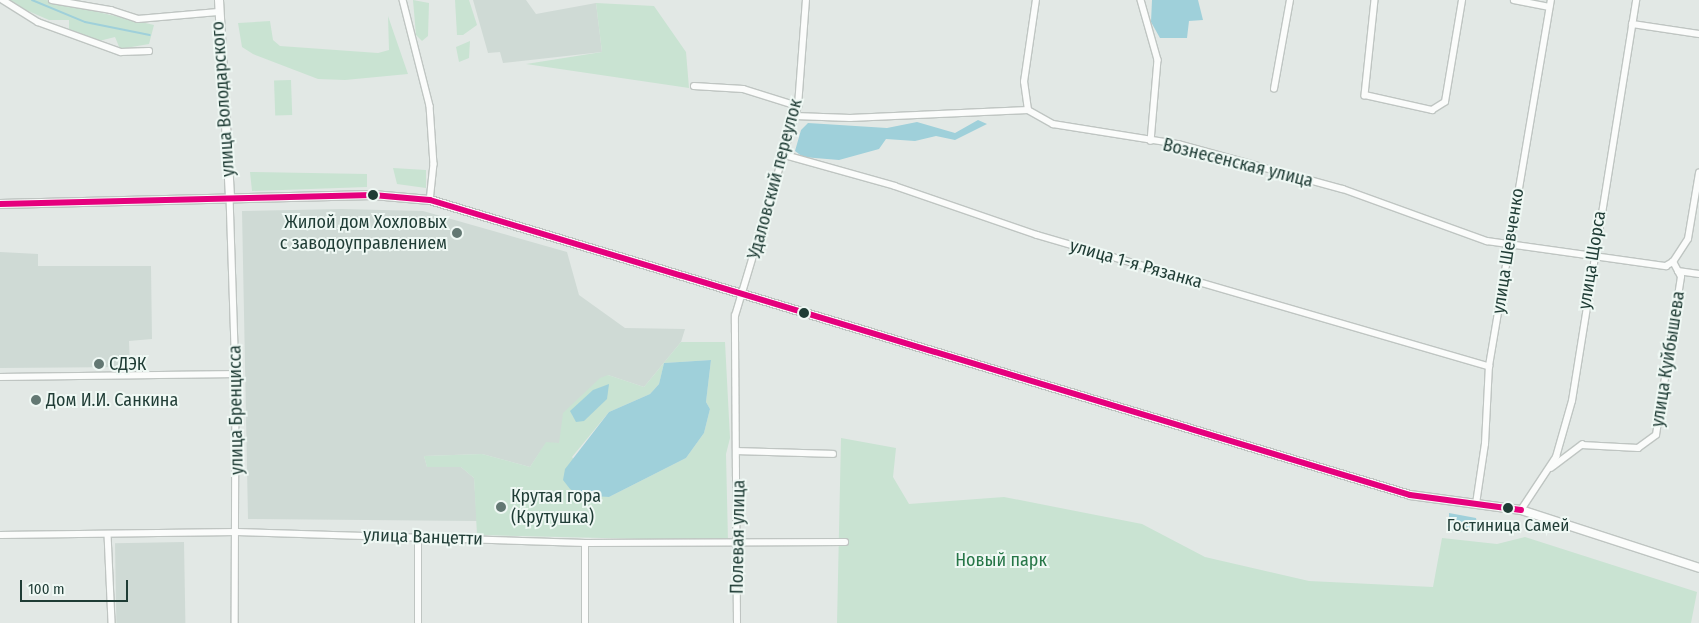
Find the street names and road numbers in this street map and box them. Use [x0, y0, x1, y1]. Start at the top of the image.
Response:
street label: улица Володарского [207, 20, 239, 178]
street label: Удаловский переулок [743, 97, 807, 261]
street label: Вознесенская улица [1161, 134, 1315, 192]
street label: улица Шевченко [1487, 187, 1529, 315]
street label: улица Щорса [1574, 209, 1610, 311]
street label: улица 1-я Рязанка [1067, 235, 1205, 293]
street label: улица Куйбышева [1647, 290, 1689, 428]
street label: улица Бренцисса [224, 345, 248, 475]
street label: Полевая улица [726, 480, 750, 594]
street label: улица Ванцетти [363, 524, 483, 550]

